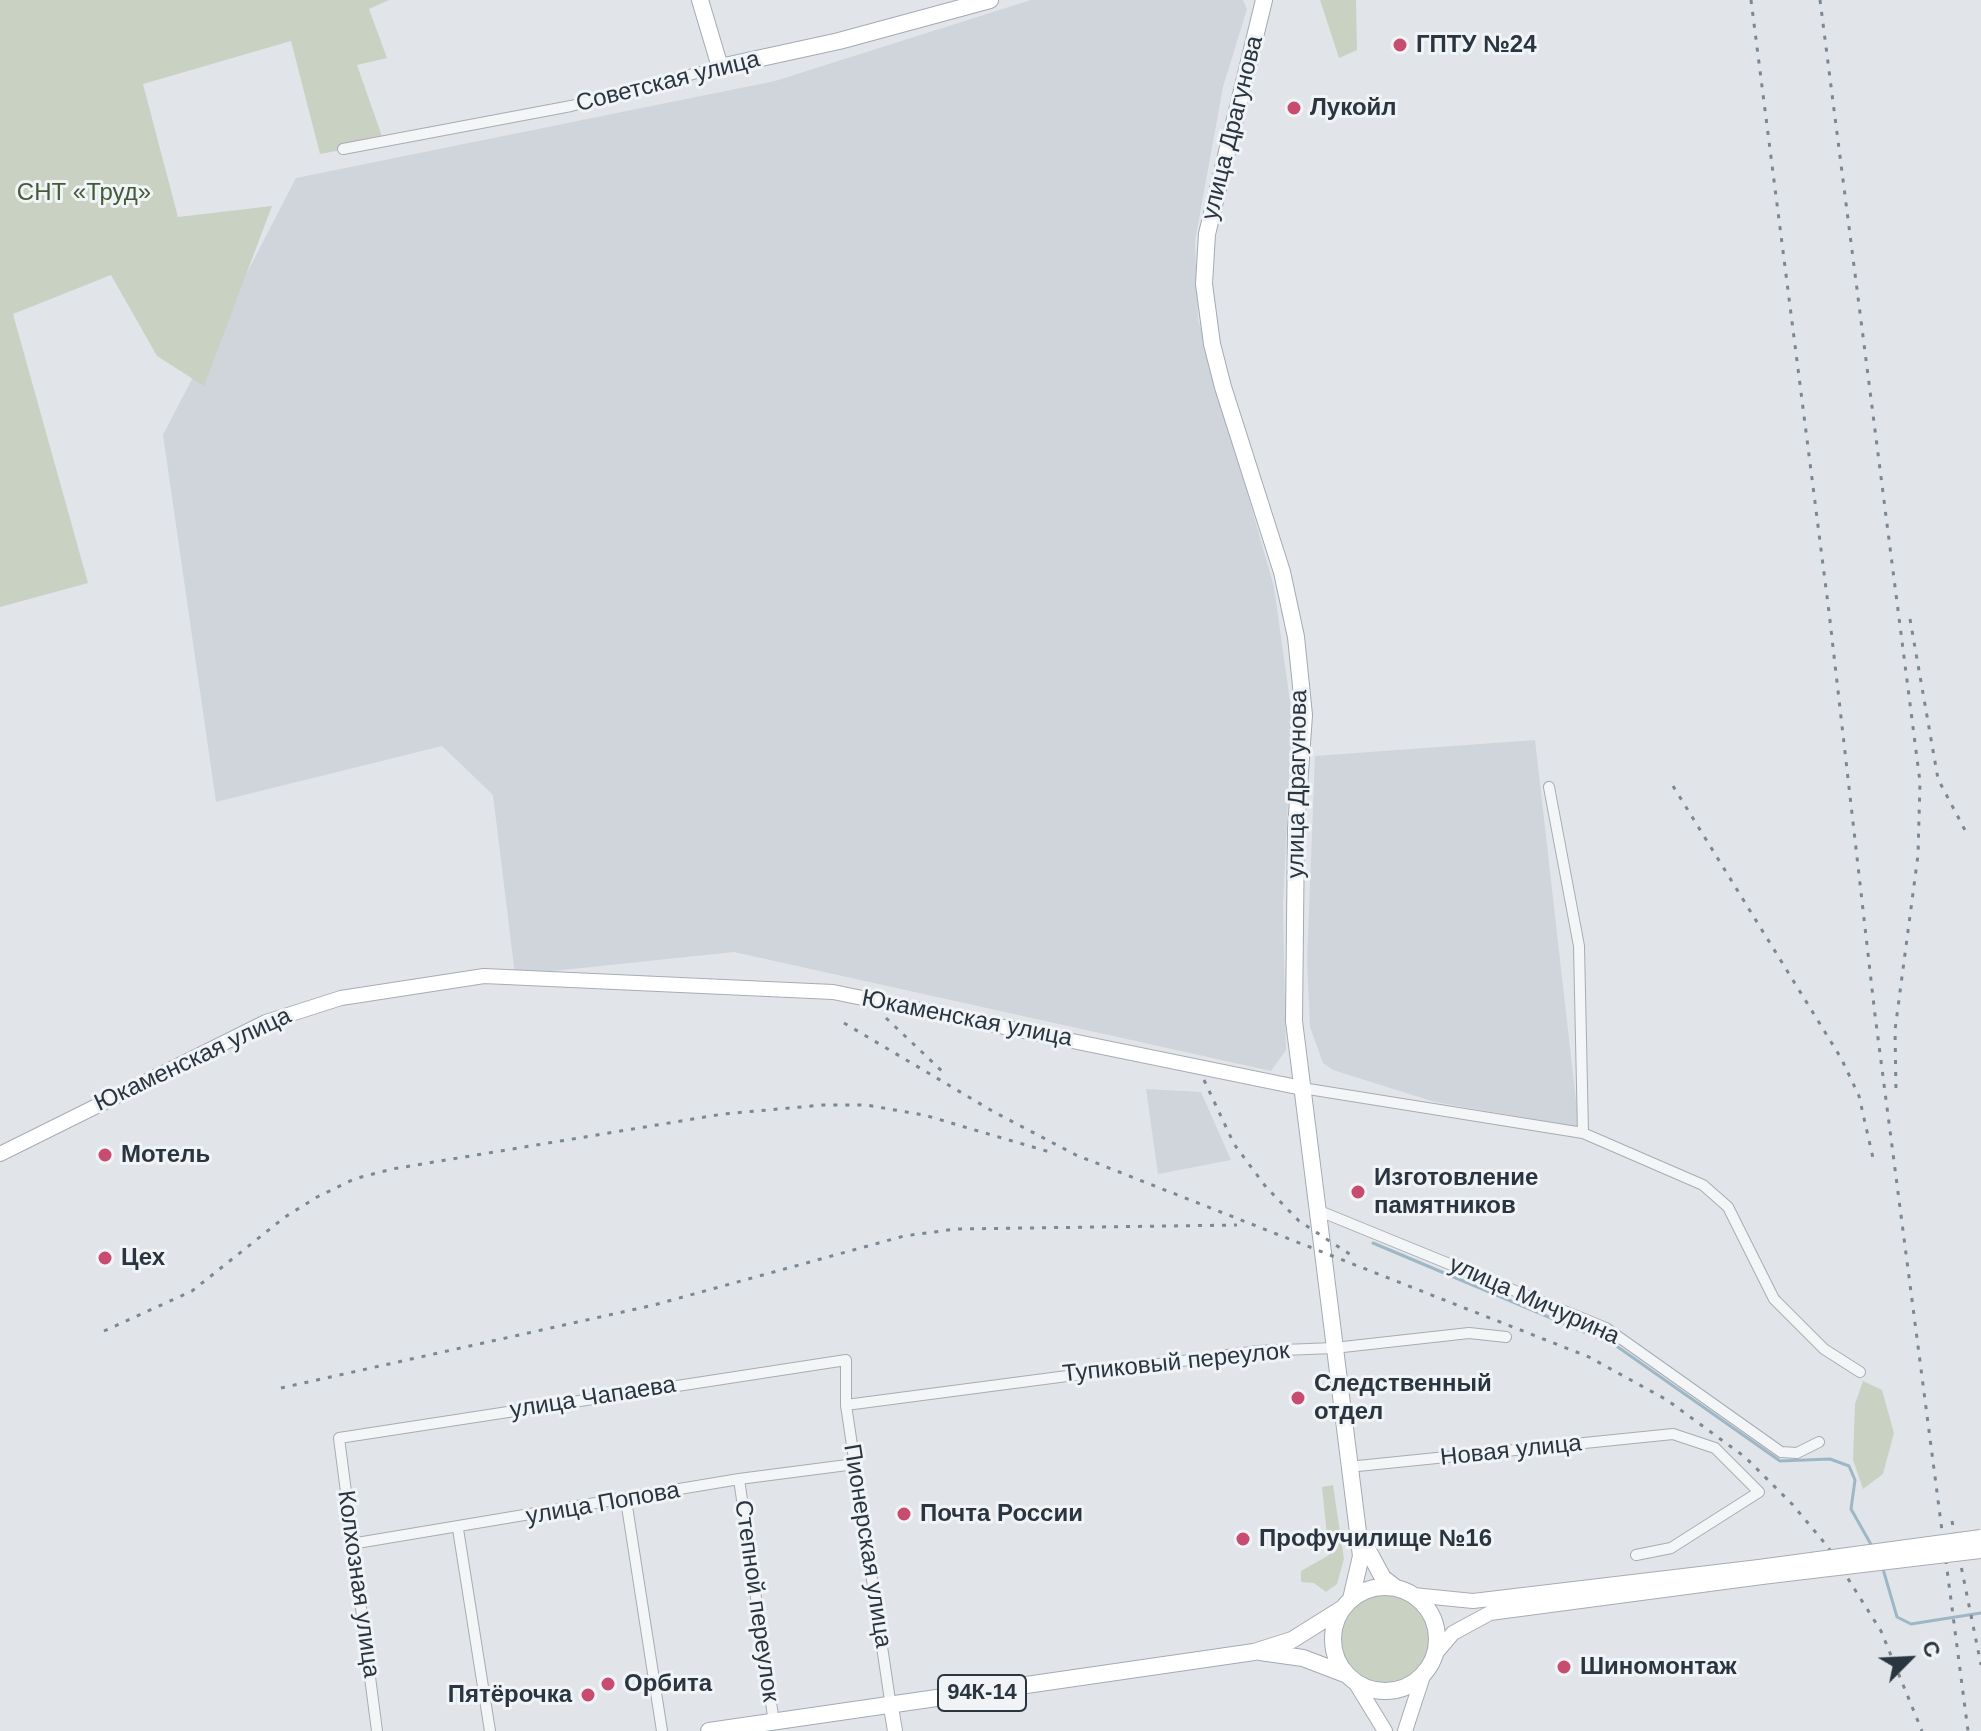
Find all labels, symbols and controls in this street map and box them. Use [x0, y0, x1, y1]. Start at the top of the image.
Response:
place label: ГПТУ №24 [1416, 31, 1537, 59]
street label: улица Драгунова [1196, 33, 1270, 223]
marker: ГПТУ №24 [1391, 36, 1409, 54]
street label: Советская улица [573, 45, 763, 119]
place label: Лукойл [1310, 94, 1397, 122]
marker: Лукойл [1285, 99, 1303, 117]
park label: СНТ «Труд» [17, 179, 151, 207]
street label: улица Драгунова [1282, 689, 1314, 879]
street label: Юкаменская улица [859, 984, 1075, 1054]
street label: Юкаменская улица [90, 1002, 296, 1118]
place label: Мотель [121, 1141, 210, 1169]
marker: Мотель [96, 1146, 114, 1164]
place label: Изготовление памятников [1374, 1164, 1538, 1220]
marker: Изготовление памятников [1349, 1183, 1367, 1201]
place label: Цех [121, 1244, 165, 1272]
marker: Цех [96, 1249, 114, 1267]
street label: улица Мичурина [1444, 1250, 1624, 1352]
street label: Тупиковый переулок [1061, 1337, 1291, 1389]
place label: Следственный отдел [1314, 1370, 1492, 1426]
street label: улица Чапаева [508, 1371, 678, 1425]
marker: Следственный отдел [1289, 1389, 1307, 1407]
street label: Новая улица [1439, 1429, 1583, 1473]
street label: Пионерская улица [837, 1442, 897, 1650]
street label: улица Попова [524, 1476, 682, 1532]
street label: Колхозная улица [331, 1488, 385, 1680]
street label: Степной переулок [728, 1498, 784, 1704]
place label: Почта России [920, 1500, 1083, 1528]
marker: Почта России [895, 1505, 913, 1523]
place label: Профучилище №16 [1259, 1525, 1492, 1553]
marker: Профучилище №16 [1234, 1530, 1252, 1548]
north arrow [1869, 1619, 1949, 1699]
text: С [1917, 1637, 1946, 1661]
place label: Шиномонтаж [1580, 1653, 1736, 1681]
marker: Шиномонтаж [1555, 1658, 1573, 1676]
place label: Орбита [624, 1670, 712, 1698]
marker: Орбита [599, 1675, 617, 1693]
road number: 94К-14 [938, 1675, 1026, 1711]
place label: Пятёрочка [448, 1681, 572, 1709]
marker: Пятёрочка [579, 1686, 597, 1704]

